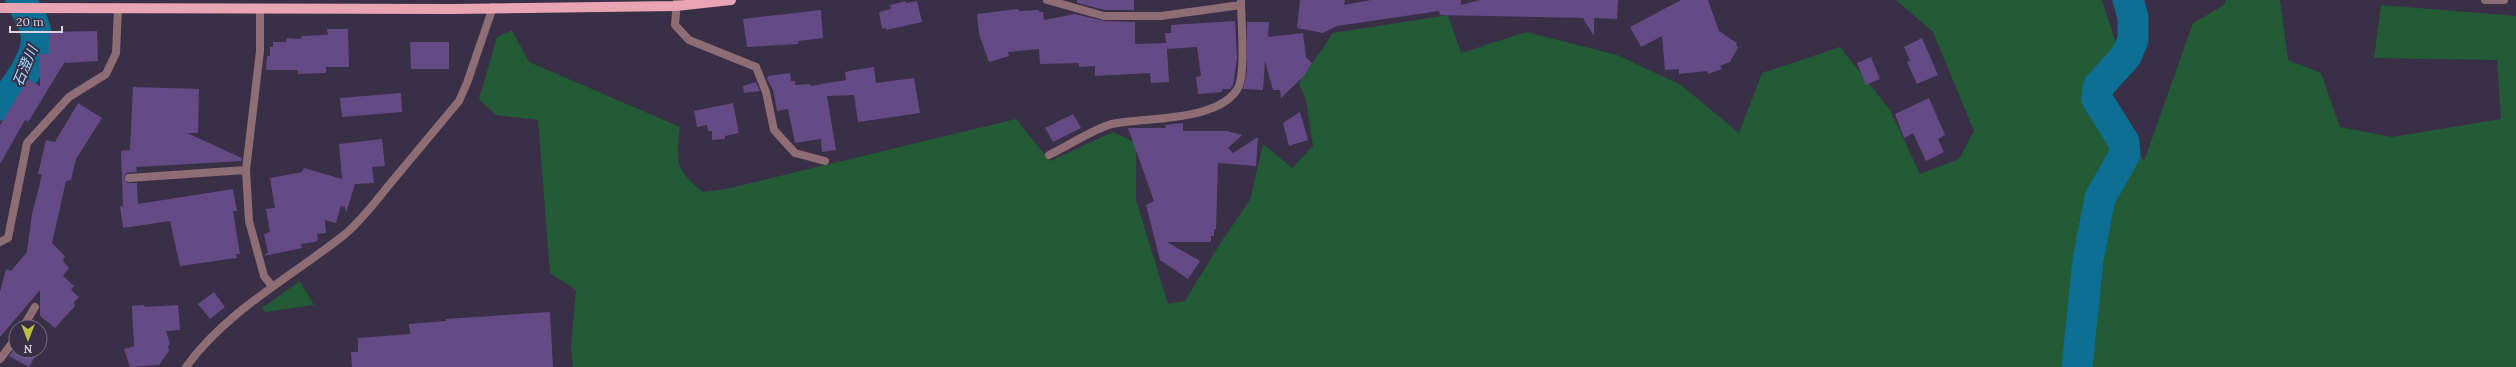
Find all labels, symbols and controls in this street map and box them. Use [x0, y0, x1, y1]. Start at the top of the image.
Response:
scale bar [10, 8, 62, 34]
text: 20 m [16, 14, 44, 29]
water label: 石澄川 [9, 41, 42, 89]
north arrow [8, 319, 48, 359]
text: N [23, 342, 32, 356]

